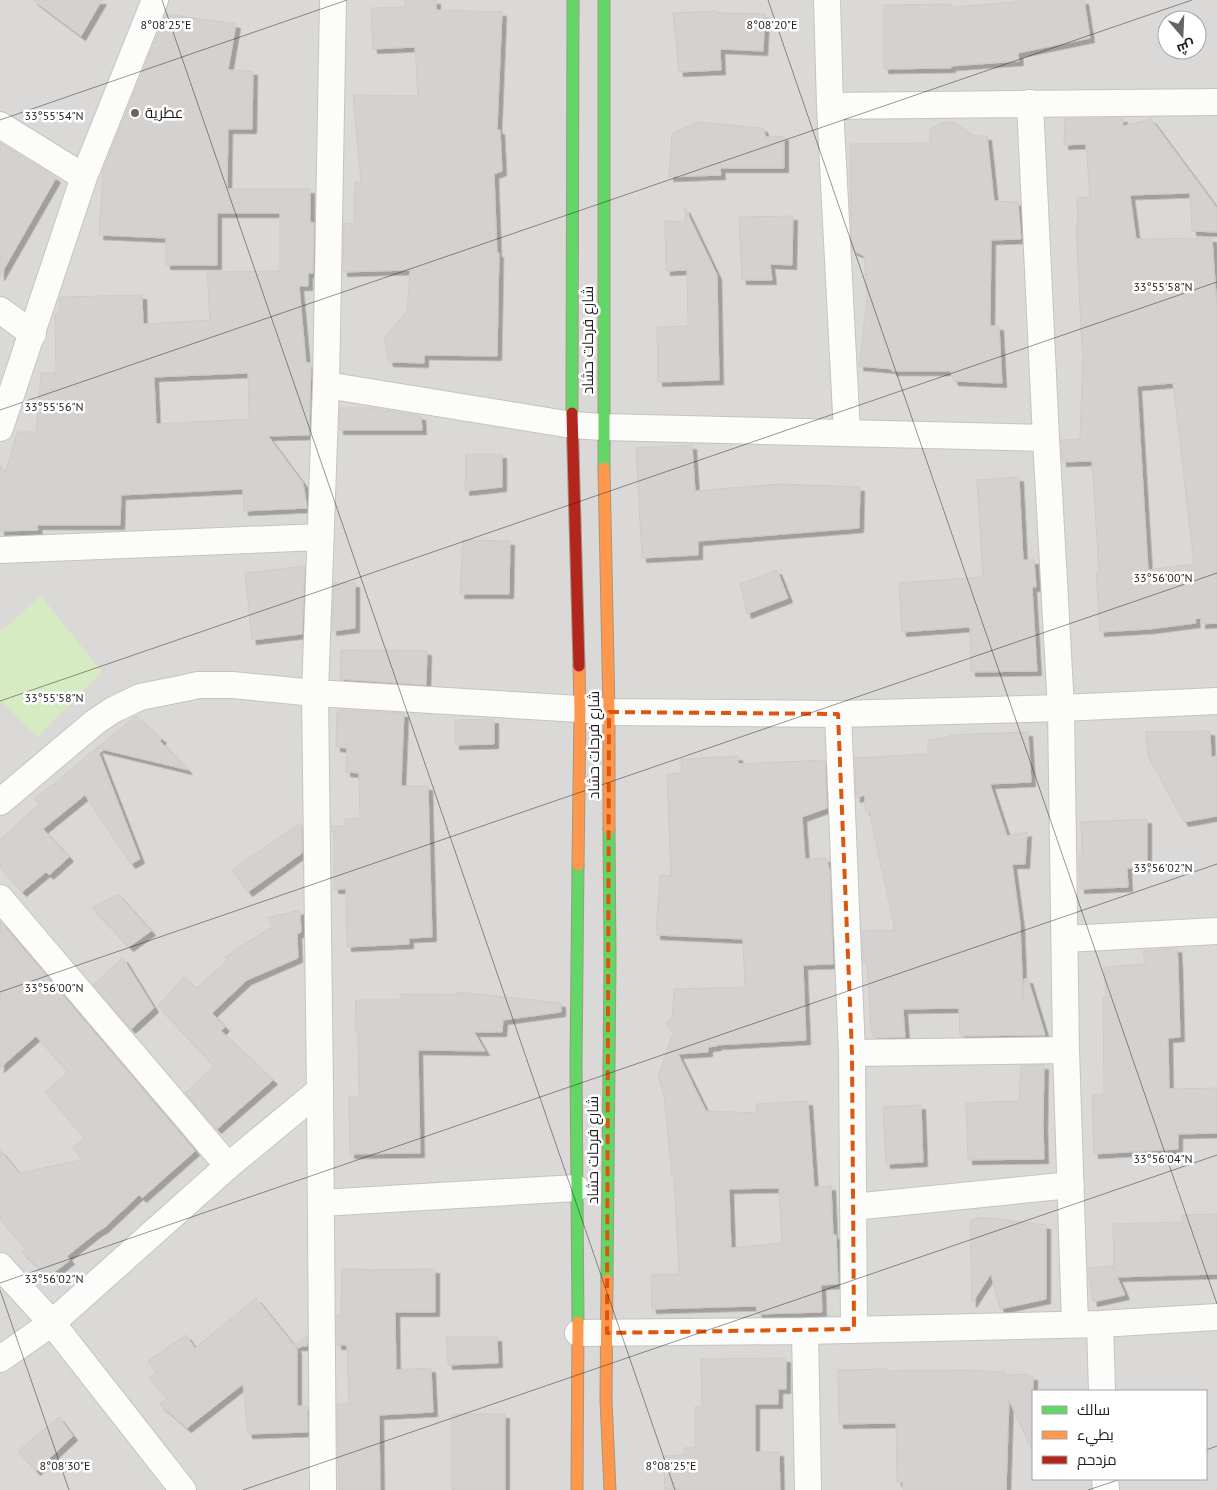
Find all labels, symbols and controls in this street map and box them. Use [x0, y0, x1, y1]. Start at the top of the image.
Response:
north arrow [1157, 10, 1207, 60]
text: 8°08'25"E [141, 17, 191, 32]
text: 8°08'20"E [747, 17, 797, 32]
text: ش [1175, 36, 1198, 59]
place label: عطرية [145, 103, 184, 122]
marker: عطرية [129, 107, 141, 119]
text: 33°55'54"N [24, 108, 84, 123]
text: 33°55'58"N [1133, 279, 1193, 294]
street label: شارع فرحات حشاد [578, 286, 599, 394]
text: 33°55'56"N [24, 399, 84, 414]
text: 33°56'00"N [1133, 570, 1193, 585]
text: 33°55'58"N [24, 690, 84, 705]
street label: شارع فرحات حشاد [584, 691, 605, 799]
text: 33°56'02"N [1133, 860, 1193, 875]
text: 33°56'00"N [24, 980, 84, 995]
street label: شارع فرحات حشاد [583, 1096, 604, 1204]
text: 33°56'04"N [1133, 1151, 1193, 1166]
text: 33°56'02"N [24, 1271, 84, 1286]
legend [1032, 1390, 1207, 1480]
text: سالك [1077, 1400, 1110, 1419]
text: بطيء [1077, 1425, 1114, 1447]
text: مزدحم [1077, 1450, 1117, 1470]
text: 8°08'30"E [40, 1458, 90, 1473]
text: 8°08'25"E [646, 1458, 696, 1473]

